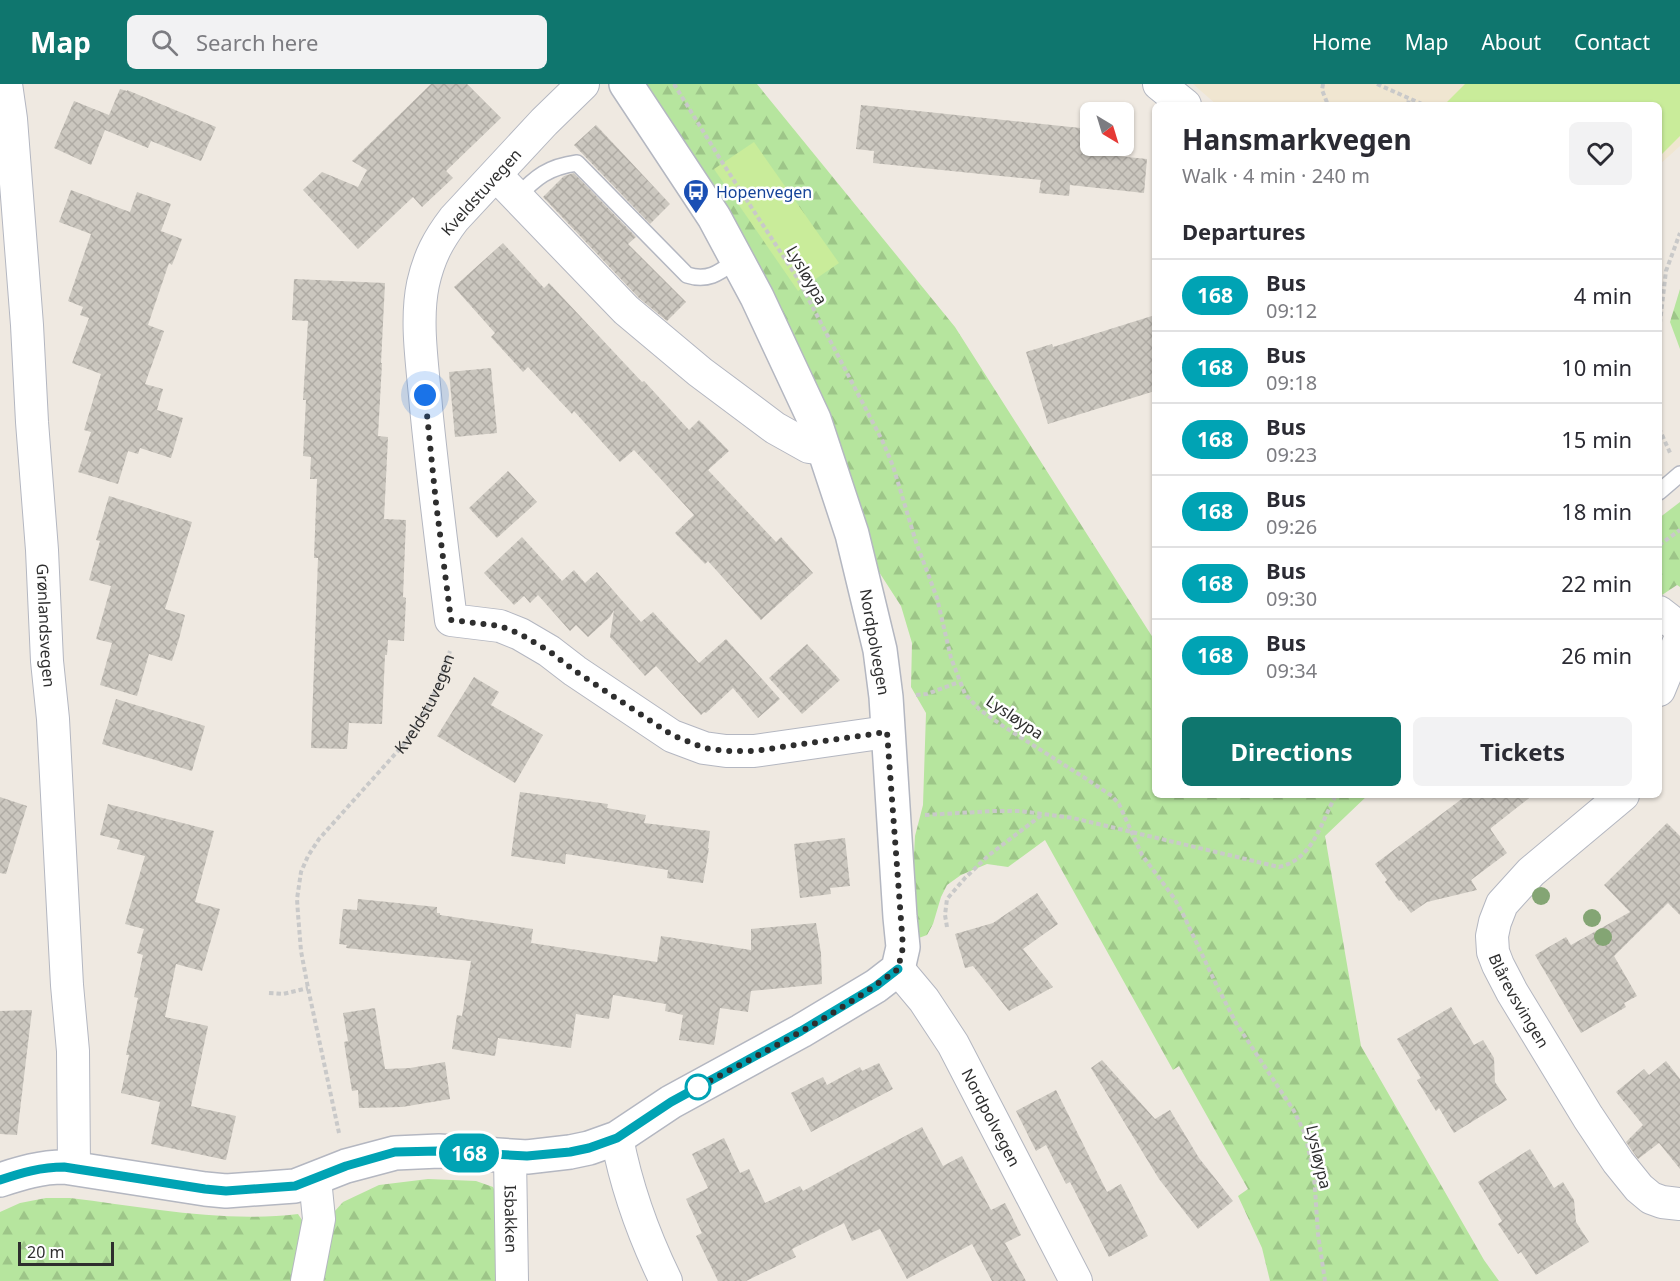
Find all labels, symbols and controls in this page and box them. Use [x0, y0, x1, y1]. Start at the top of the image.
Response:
search box [127, 15, 547, 69]
text: Map [30, 23, 91, 61]
icon: search [148, 26, 181, 59]
text: Search here [196, 27, 318, 57]
text: Home [1312, 28, 1372, 56]
text: Map [1405, 28, 1448, 56]
text: About [1481, 28, 1541, 56]
text: Contact [1574, 28, 1650, 56]
north arrow [1080, 102, 1134, 156]
map controls [1080, 102, 1134, 156]
text: Hansmarkvegen [1182, 120, 1412, 158]
button: heart [1569, 122, 1632, 185]
street label: Kveldstuvegen [436, 144, 526, 240]
text: Walk · 4 min · 240 m [1182, 162, 1370, 189]
bus stop icon: Hopenvegen [681, 177, 711, 215]
place label: Hopenvegen [716, 181, 812, 203]
text: Departures [1182, 216, 1306, 246]
street label: Lysløypa [781, 241, 833, 309]
text: Bus [1266, 267, 1306, 297]
text: 4 min [1574, 280, 1632, 310]
text: 168 [1197, 281, 1233, 309]
text: 09:12 [1266, 297, 1317, 324]
text: Bus [1266, 339, 1306, 369]
text: 10 min [1561, 352, 1632, 382]
text: 168 [1197, 353, 1233, 381]
text: 09:18 [1266, 369, 1317, 396]
your location [410, 380, 440, 410]
text: Bus [1266, 411, 1306, 441]
text: 15 min [1561, 424, 1632, 454]
text: 168 [1197, 425, 1233, 453]
text: 09:23 [1266, 441, 1317, 468]
text: Bus [1266, 483, 1306, 513]
text: 18 min [1561, 496, 1632, 526]
text: 168 [1197, 497, 1233, 525]
text: 09:26 [1266, 513, 1317, 540]
text: Bus [1266, 555, 1306, 585]
street label: Grønlandsvegen [32, 563, 61, 688]
text: 22 min [1561, 568, 1632, 598]
text: 168 [1197, 569, 1233, 597]
text: 09:30 [1266, 585, 1317, 612]
street label: Nordpolvegen [855, 587, 895, 697]
text: Bus [1266, 627, 1306, 657]
text: 26 min [1561, 640, 1632, 670]
text: 168 [1197, 641, 1233, 669]
street label: Kveldstuvegen [389, 651, 459, 759]
text: 09:34 [1266, 657, 1317, 684]
street label: Lysløypa [982, 690, 1048, 744]
button: Directions [1182, 717, 1401, 786]
button: Tickets [1413, 717, 1632, 786]
street label: Blårevsvingen [1484, 950, 1554, 1052]
street label: Nordpolvegen [957, 1065, 1026, 1170]
unlabelled marker [685, 1074, 711, 1100]
street label: Lysløypa [1301, 1123, 1337, 1191]
line badge: 168 [434, 1134, 504, 1172]
text: 168 [451, 1139, 487, 1167]
street label: Isbakken [499, 1185, 523, 1253]
scale bar [18, 1239, 114, 1266]
text: 20 m [27, 1241, 64, 1263]

